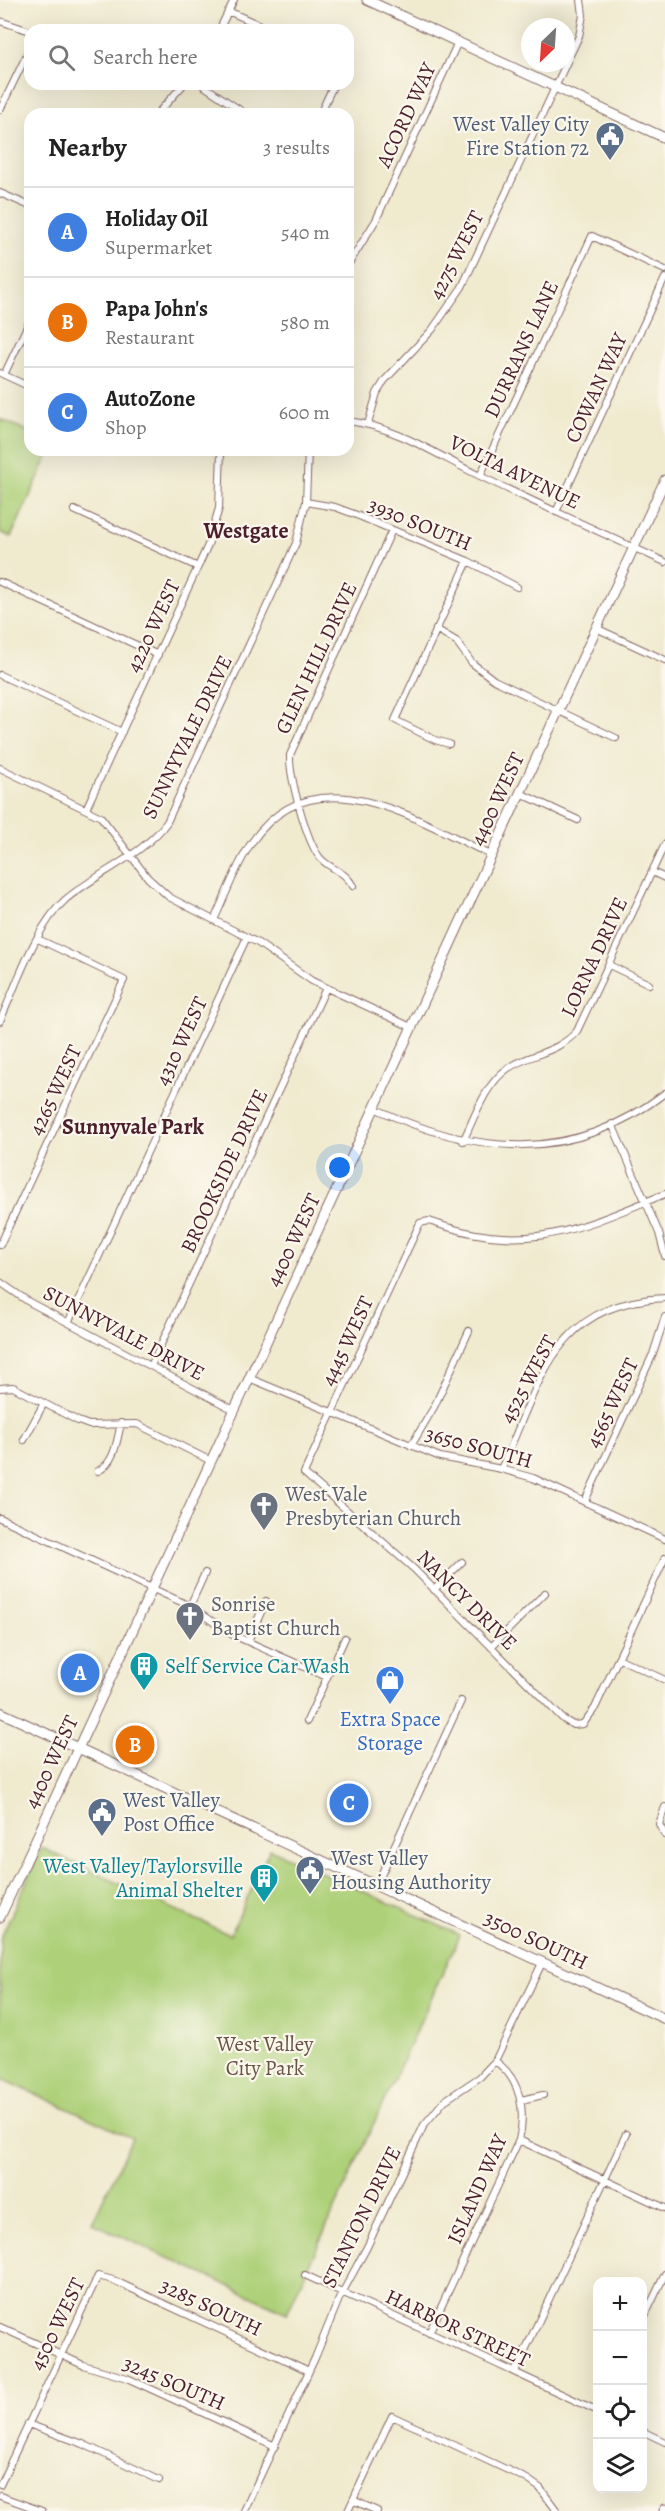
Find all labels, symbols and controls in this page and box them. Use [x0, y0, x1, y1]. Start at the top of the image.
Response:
north arrow [521, 18, 575, 72]
search box [24, 24, 354, 90]
icon: search [45, 41, 78, 74]
text: Search here [93, 42, 198, 72]
street label: ACORD WAY [369, 57, 443, 173]
place label: West Valley City Fire Station 72 [452, 110, 590, 162]
public building icon: West Valley City Fire Station 72 [594, 120, 626, 162]
text: Nearby [48, 130, 127, 165]
text: 3 results [263, 134, 330, 161]
text: Holiday Oil [105, 204, 208, 234]
street label: 4275 WEST [422, 205, 491, 304]
text: A [61, 219, 74, 246]
text: 540 m [281, 219, 330, 246]
text: Supermarket [105, 234, 212, 261]
street label: DURRANS LANE [477, 276, 565, 422]
text: Papa John's [105, 294, 208, 324]
text: B [61, 309, 74, 336]
text: 580 m [280, 309, 330, 336]
text: Restaurant [105, 324, 195, 351]
street label: COWAN WAY [558, 328, 634, 448]
text: AutoZone [105, 384, 195, 414]
text: C [61, 399, 74, 426]
text: 600 m [279, 399, 330, 426]
text: Shop [105, 414, 147, 441]
street label: VOLTA AVENUE [444, 428, 585, 516]
street label: 3930 SOUTH [364, 490, 476, 558]
district label: Westgate [202, 516, 289, 546]
street label: 4220 WEST [119, 575, 187, 677]
street label: GLEN HILL DRIVE [268, 577, 364, 739]
street label: SUNNYVALE DRIVE [135, 650, 239, 824]
street label: 4400 WEST [463, 747, 531, 850]
street label: LORNA DRIVE [554, 892, 634, 1022]
street label: 4310 WEST [148, 991, 214, 1090]
street label: 4265 WEST [22, 1040, 88, 1140]
street label: BROOKSIDE DRIVE [174, 1084, 274, 1258]
district label: Sunnyvale Park [62, 1112, 205, 1142]
your location [325, 1153, 354, 1182]
street label: 4400 WEST [259, 1188, 327, 1291]
street label: SUNNYVALE DRIVE [38, 1279, 210, 1387]
street label: 4445 WEST [314, 1291, 380, 1391]
street label: 4525 WEST [493, 1329, 563, 1428]
street label: 4565 WEST [579, 1353, 645, 1452]
street label: 3650 SOUTH [422, 1419, 536, 1475]
place label: West Vale Presbyterian Church [284, 1480, 461, 1532]
church icon: West Vale Presbyterian Church [248, 1490, 280, 1532]
street label: NANCY DRIVE [411, 1544, 523, 1656]
place label: Sonrise Baptist Church [211, 1590, 340, 1642]
church icon: Sonrise Baptist Church [174, 1600, 206, 1642]
pin: A [60, 1650, 100, 1696]
building icon: Self Service Car Wash [128, 1650, 160, 1692]
place label: Self Service Car Wash [165, 1652, 350, 1680]
shop icon: Extra Space Storage [374, 1664, 406, 1706]
place label: Extra Space Storage [339, 1705, 441, 1757]
street label: 4400 WEST [17, 1710, 85, 1813]
pin: B [116, 1722, 154, 1768]
pin: C [330, 1780, 368, 1826]
place label: West Valley Post Office [122, 1786, 221, 1838]
public building icon: West Valley Post Office [86, 1796, 118, 1838]
place label: West Valley Housing Authority [330, 1844, 491, 1896]
place label: West Valley/Taylorsville Animal Shelter [42, 1852, 243, 1904]
public building icon: West Valley Housing Authority [294, 1854, 326, 1896]
building icon: West Valley/Taylorsville Animal Shelter [248, 1862, 280, 1904]
street label: 3500 SOUTH [480, 1904, 592, 1976]
park label: West Valley City Park [216, 2030, 314, 2082]
street label: ISLAND WAY [440, 2129, 514, 2248]
street label: STANTON DRIVE [315, 2141, 407, 2293]
street label: 3285 SOUTH [156, 2271, 266, 2343]
street label: 4500 WEST [23, 2273, 92, 2375]
map controls [593, 2277, 647, 2493]
button: + [593, 2277, 647, 2331]
street label: HARBOR STREET [381, 2282, 535, 2374]
button: − [593, 2331, 647, 2385]
street label: 3245 SOUTH [119, 2349, 229, 2417]
button: locate [593, 2385, 647, 2439]
button: layers [593, 2439, 647, 2493]

